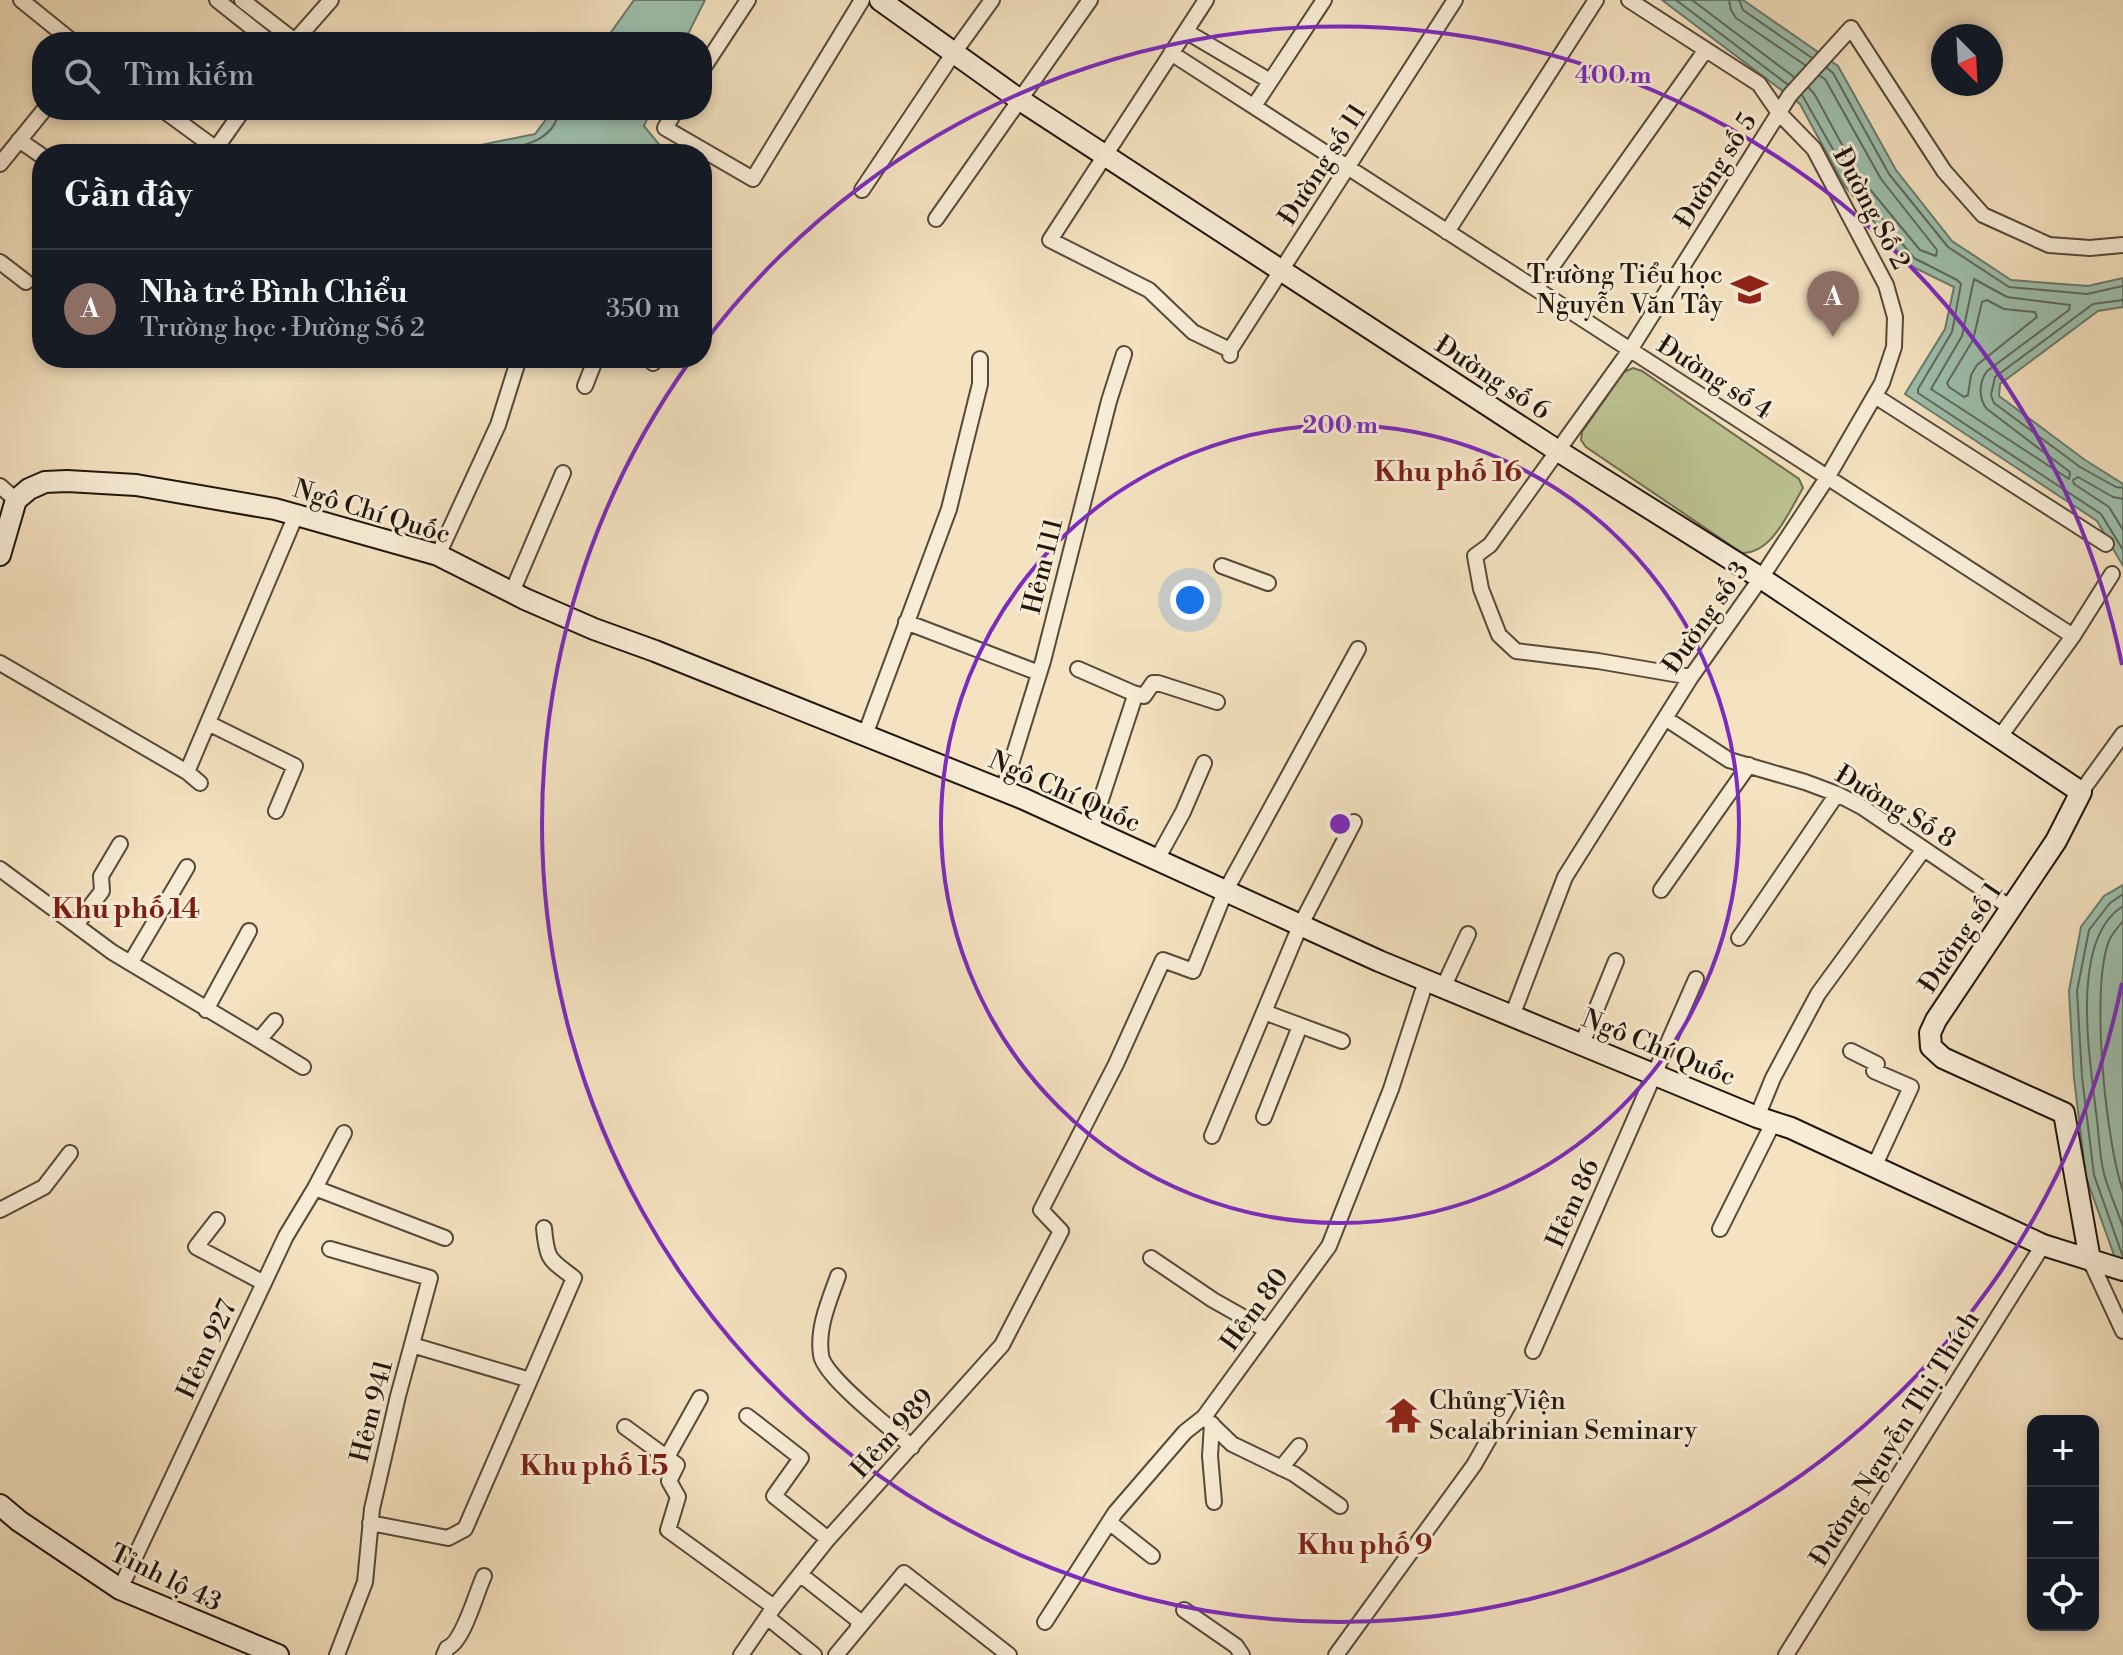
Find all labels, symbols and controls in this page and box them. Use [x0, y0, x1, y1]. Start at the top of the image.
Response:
north arrow [1931, 24, 2003, 96]
search box [32, 32, 712, 120]
icon: search [60, 54, 104, 98]
text: Tìm kiếm [124, 57, 254, 95]
text: 400 m [1575, 61, 1651, 91]
street label: Đường số 11 [1272, 98, 1374, 231]
street label: Đường số 5 [1668, 107, 1764, 234]
street label: Đường Số 2 [1826, 142, 1917, 275]
text: Gần đây [64, 175, 192, 217]
place label: Trường Tiểu học Nguyễn Văn Tây [1527, 259, 1723, 321]
school or university icon: Trường Tiểu học Nguyễn Văn Tây [1730, 270, 1768, 308]
pin: A [1807, 271, 1859, 337]
text: Nhà trẻ Bình Chiểu [140, 274, 408, 312]
text: A [81, 293, 99, 325]
text: 350 m [606, 293, 680, 325]
text: Trường học · Đường Số 2 [140, 312, 425, 344]
street label: Đường số 6 [1429, 329, 1556, 427]
street label: Đường số 4 [1651, 329, 1778, 427]
text: 200 m [1302, 411, 1378, 441]
district label: Khu phố 16 [1374, 455, 1522, 490]
street label: Ngô Chí Quốc [289, 473, 454, 551]
street label: Hẻm 111 [1016, 515, 1070, 617]
street label: Đường số 3 [1656, 555, 1756, 680]
your location [1170, 580, 1210, 620]
street label: Ngô Chí Quốc [984, 744, 1146, 840]
street label: Đường Số 8 [1829, 758, 1961, 855]
centre of rings [1326, 810, 1354, 838]
street label: Đường số 1 [1912, 876, 2009, 999]
district label: Khu phố 14 [52, 892, 200, 927]
street label: Ngô Chí Quốc [1577, 1003, 1740, 1093]
street label: Hẻm 86 [1539, 1154, 1607, 1253]
street label: Hẻm 80 [1214, 1262, 1296, 1358]
street label: Hẻm 927 [170, 1295, 244, 1404]
street label: Đường Nguyễn Thị Thích [1803, 1305, 1987, 1572]
street label: Hẻm 941 [344, 1357, 400, 1466]
street label: Hẻm 989 [844, 1382, 941, 1485]
place label: Chủng Viện Scalabrinian Seminary [1429, 1385, 1698, 1447]
temple icon: Chủng Viện Scalabrinian Seminary [1384, 1396, 1422, 1434]
map controls [2027, 1415, 2099, 1631]
button: + [2027, 1415, 2099, 1487]
district label: Khu phố 15 [520, 1449, 668, 1484]
button: − [2027, 1487, 2099, 1559]
district label: Khu phố 9 [1297, 1528, 1433, 1563]
street label: Tỉnh lộ 43 [104, 1537, 227, 1619]
button: locate [2027, 1559, 2099, 1631]

